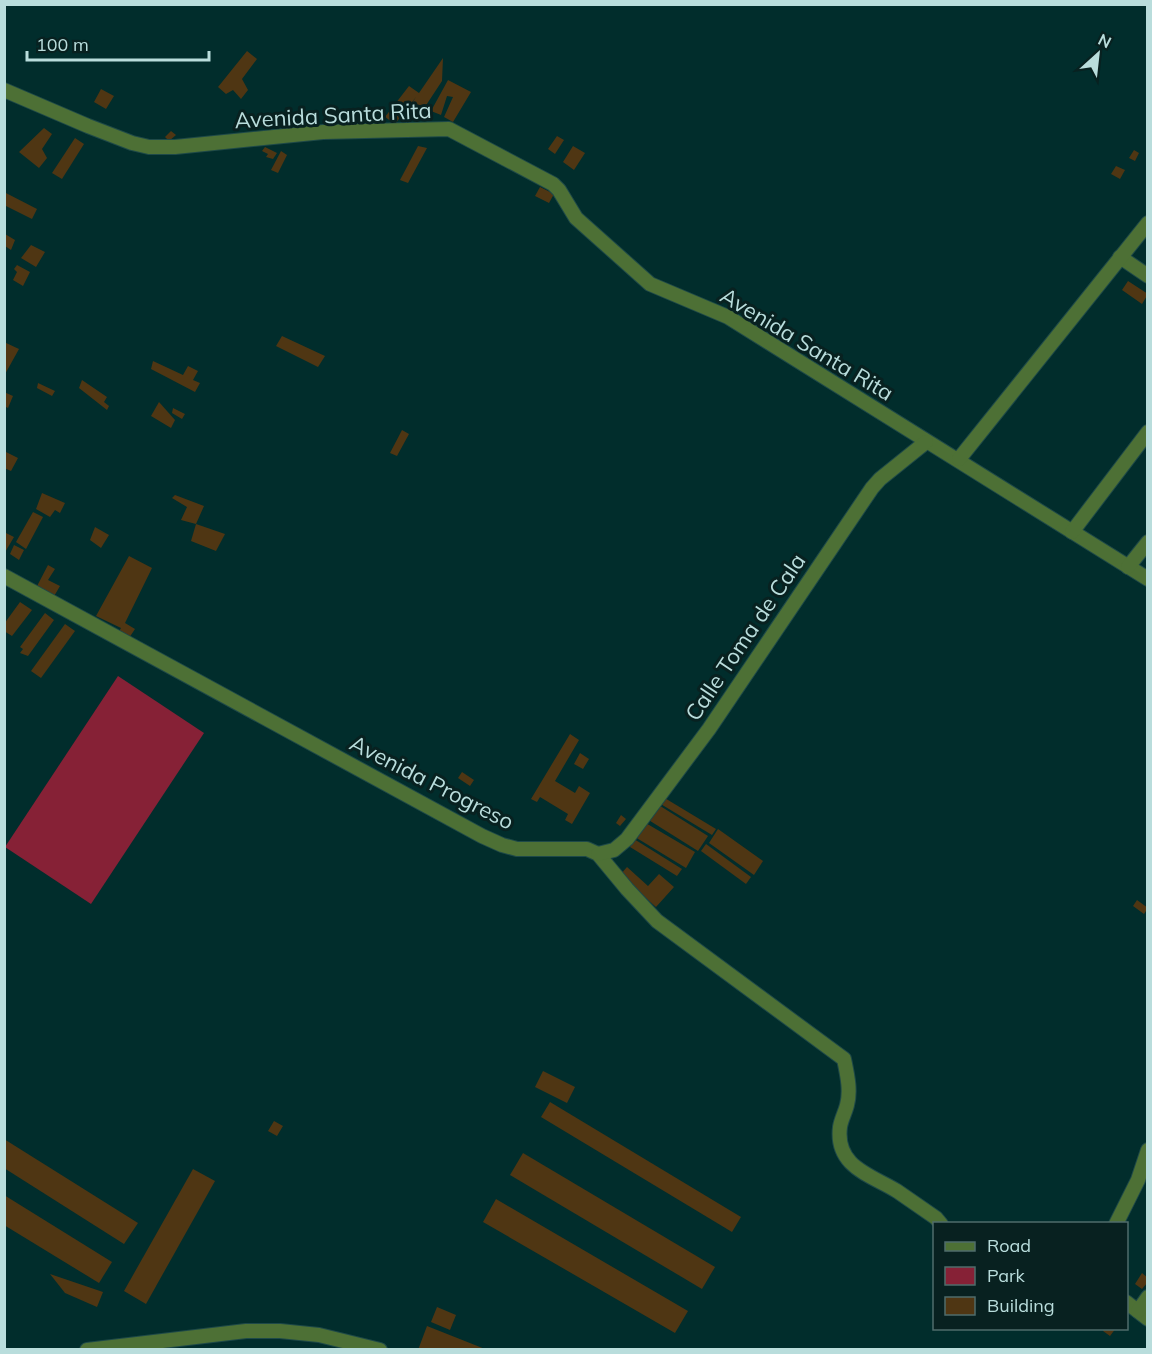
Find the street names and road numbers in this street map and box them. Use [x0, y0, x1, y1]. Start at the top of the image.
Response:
street label: Avenida Santa Rita [234, 96, 432, 134]
street label: Avenida Santa Rita [715, 281, 899, 407]
street label: Calle Toma de Cala [679, 548, 811, 726]
street label: Avenida Progreso [345, 729, 519, 835]

